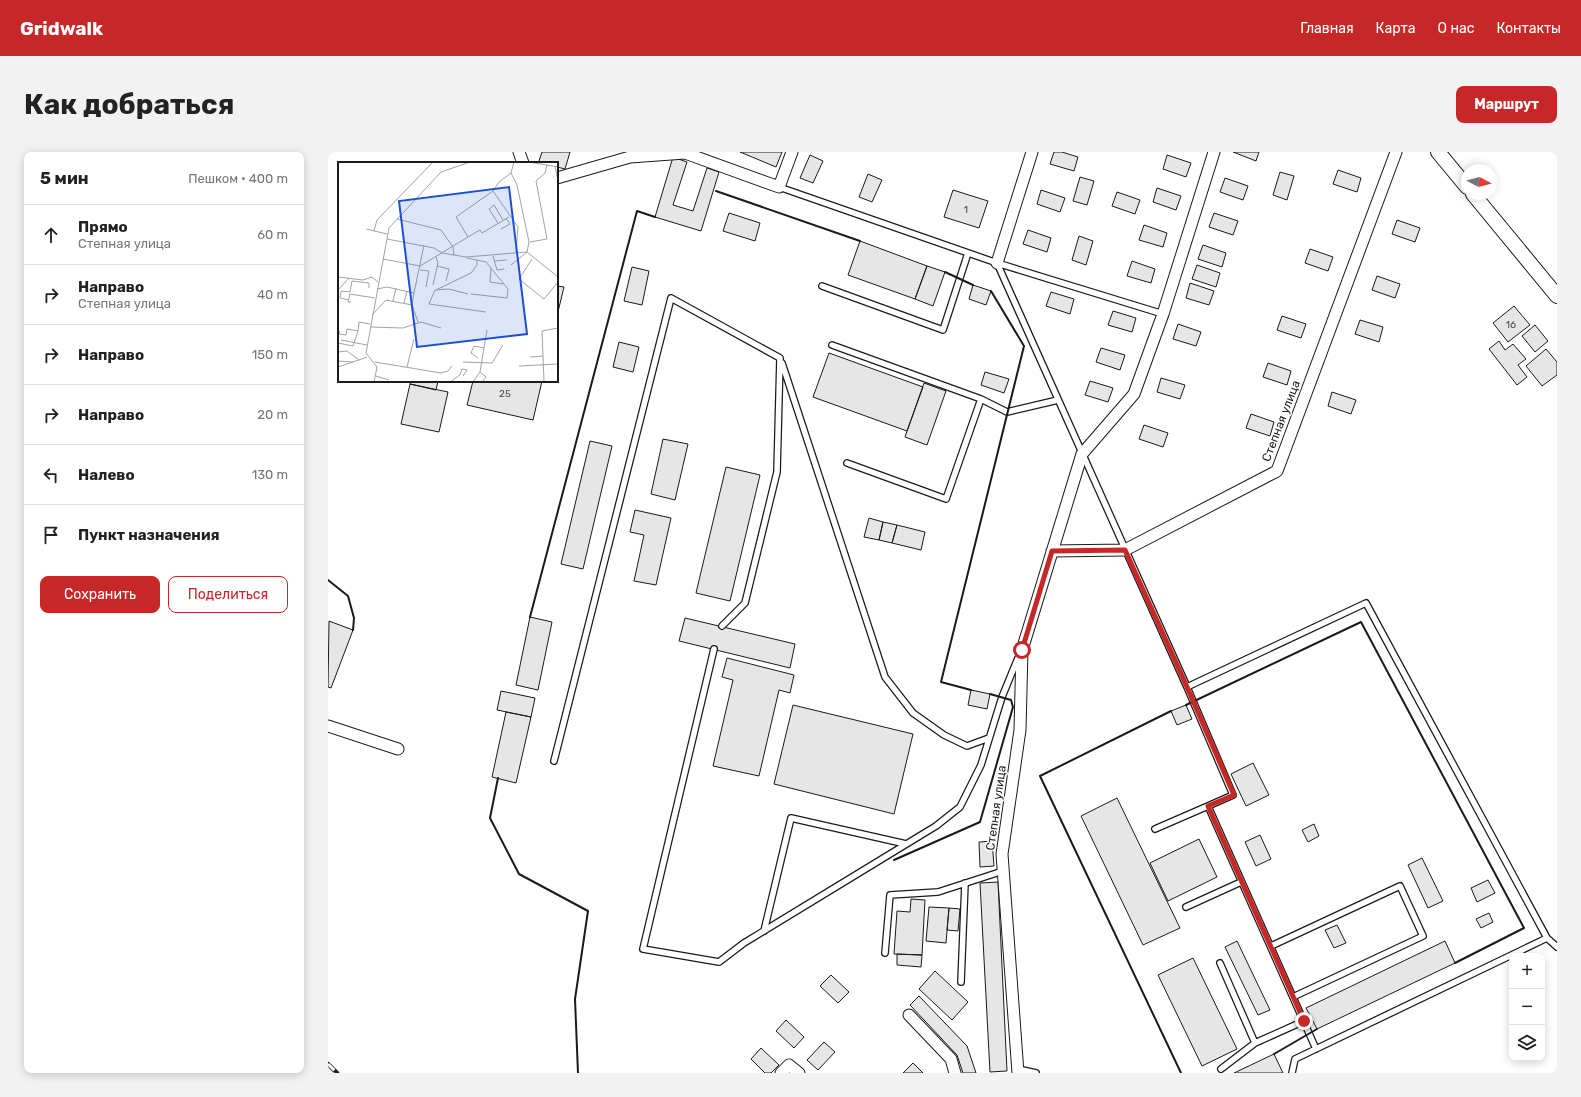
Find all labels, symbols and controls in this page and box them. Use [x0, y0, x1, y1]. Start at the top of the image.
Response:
text: Gridwalk [20, 17, 103, 40]
text: Главная [1300, 20, 1354, 37]
text: Карта [1376, 20, 1416, 37]
text: О нас [1438, 20, 1474, 37]
text: Контакты [1496, 20, 1561, 37]
button: Маршрут [1456, 86, 1557, 123]
text: Как добраться [24, 88, 234, 121]
inset map [338, 162, 558, 382]
north arrow [1461, 164, 1497, 200]
text: 5 мин [40, 168, 89, 188]
text: Пешком · 400 m [188, 171, 288, 186]
house number: 1 [964, 204, 968, 216]
text: Прямо [78, 218, 128, 236]
icon: ahead [40, 224, 62, 246]
text: 60 m [257, 227, 288, 242]
text: Степная улица [78, 236, 171, 251]
text: Направо [78, 278, 144, 296]
icon: right [40, 284, 62, 306]
text: 40 m [257, 287, 288, 302]
text: Степная улица [78, 296, 171, 311]
house number: 16 [1506, 319, 1516, 331]
icon: right [40, 344, 62, 366]
text: Направо [78, 346, 144, 364]
text: 150 m [252, 347, 288, 362]
street label: Степная улица [1259, 378, 1303, 464]
house number: 25 [499, 388, 511, 400]
icon: right [40, 404, 62, 426]
text: Направо [78, 406, 144, 424]
text: 20 m [257, 407, 288, 422]
icon: left [40, 464, 62, 486]
text: Налево [78, 466, 135, 484]
text: 130 m [252, 467, 288, 482]
icon: arrive [40, 524, 62, 546]
text: Пункт назначения [78, 526, 220, 544]
button: Сохранить [40, 576, 160, 613]
button: Поделиться [168, 576, 288, 613]
route start [1013, 641, 1031, 659]
street label: Степная улица [983, 764, 1009, 852]
map controls [1509, 953, 1545, 1061]
button: + [1509, 953, 1545, 989]
button: − [1509, 989, 1545, 1025]
route end [1295, 1012, 1313, 1030]
button: layers [1509, 1025, 1545, 1061]

